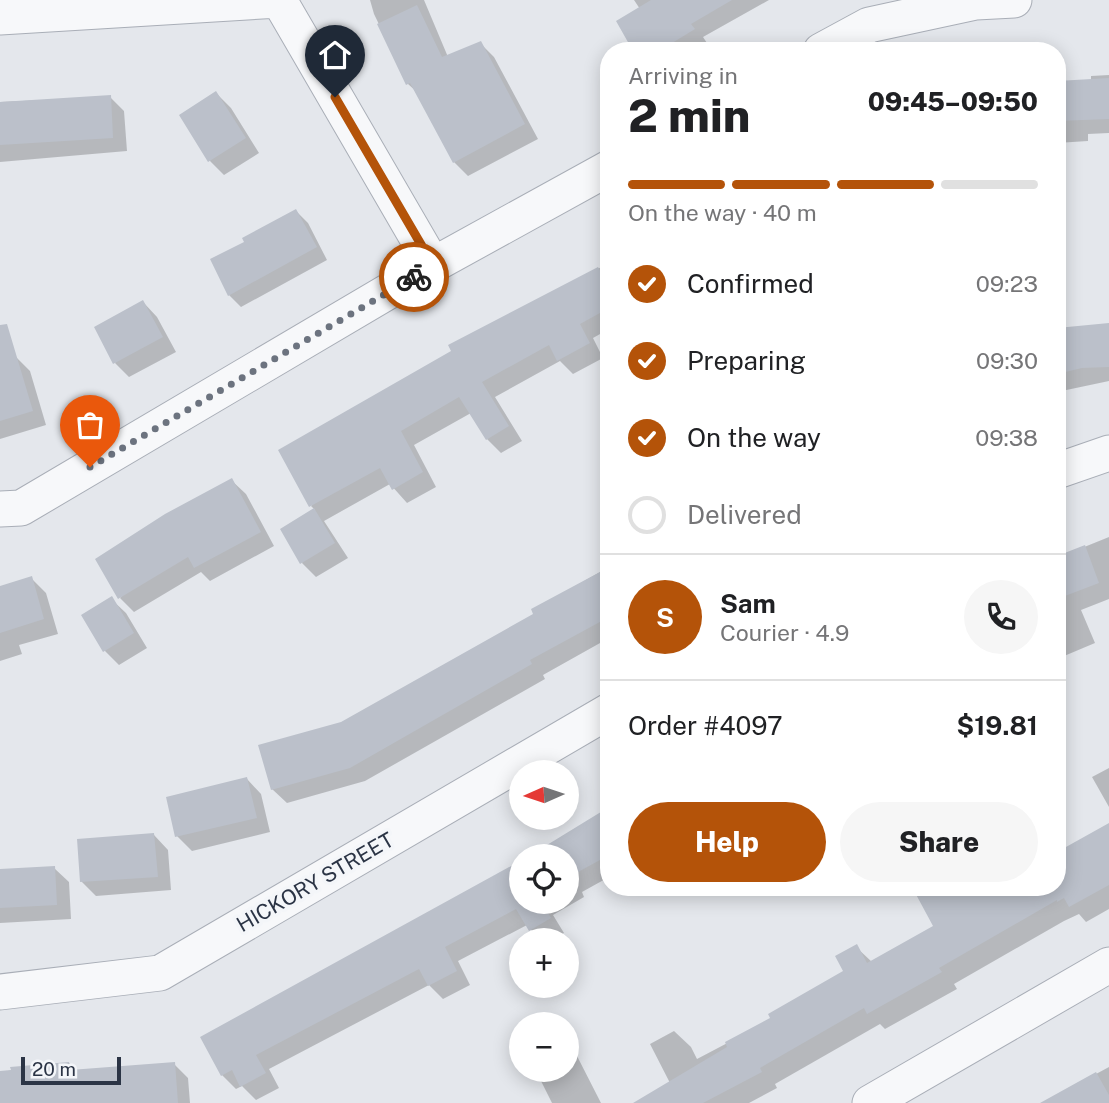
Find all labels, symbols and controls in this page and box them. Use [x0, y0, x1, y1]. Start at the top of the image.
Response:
pin [305, 25, 365, 97]
icon: home [316, 36, 354, 74]
text: Arriving in [628, 62, 738, 89]
text: 09:45–09:50 [868, 86, 1038, 117]
text: 2 min [628, 88, 750, 142]
text: On the way · 40 m [628, 199, 817, 226]
courier [379, 242, 449, 312]
icon: bike [395, 258, 433, 296]
icon: check [628, 265, 666, 303]
text: Confirmed [687, 268, 814, 299]
text: 09:23 [976, 270, 1038, 297]
icon: check [628, 342, 666, 380]
text: Preparing [687, 345, 806, 376]
text: 09:30 [976, 347, 1038, 374]
pin [60, 395, 120, 467]
icon: bag [71, 406, 109, 444]
icon: check [628, 419, 666, 457]
text: On the way [687, 422, 821, 453]
text: 09:38 [975, 424, 1038, 451]
text: Delivered [687, 499, 802, 530]
button: phone [964, 580, 1038, 654]
text: Sam [720, 588, 776, 619]
text: S [656, 602, 674, 633]
text: Courier · 4.9 [720, 619, 849, 646]
text: Order #4097 [628, 710, 783, 741]
text: $19.81 [956, 710, 1038, 741]
north arrow [509, 760, 579, 830]
map controls [509, 760, 579, 1082]
button: Help [628, 802, 826, 882]
button: Share [840, 802, 1038, 882]
street label: HICKORY STREET [232, 827, 398, 937]
button: locate [509, 844, 579, 914]
button: + [509, 928, 579, 998]
button: − [509, 1012, 579, 1082]
scale bar [21, 1054, 121, 1086]
text: 20 m [32, 1058, 76, 1080]

